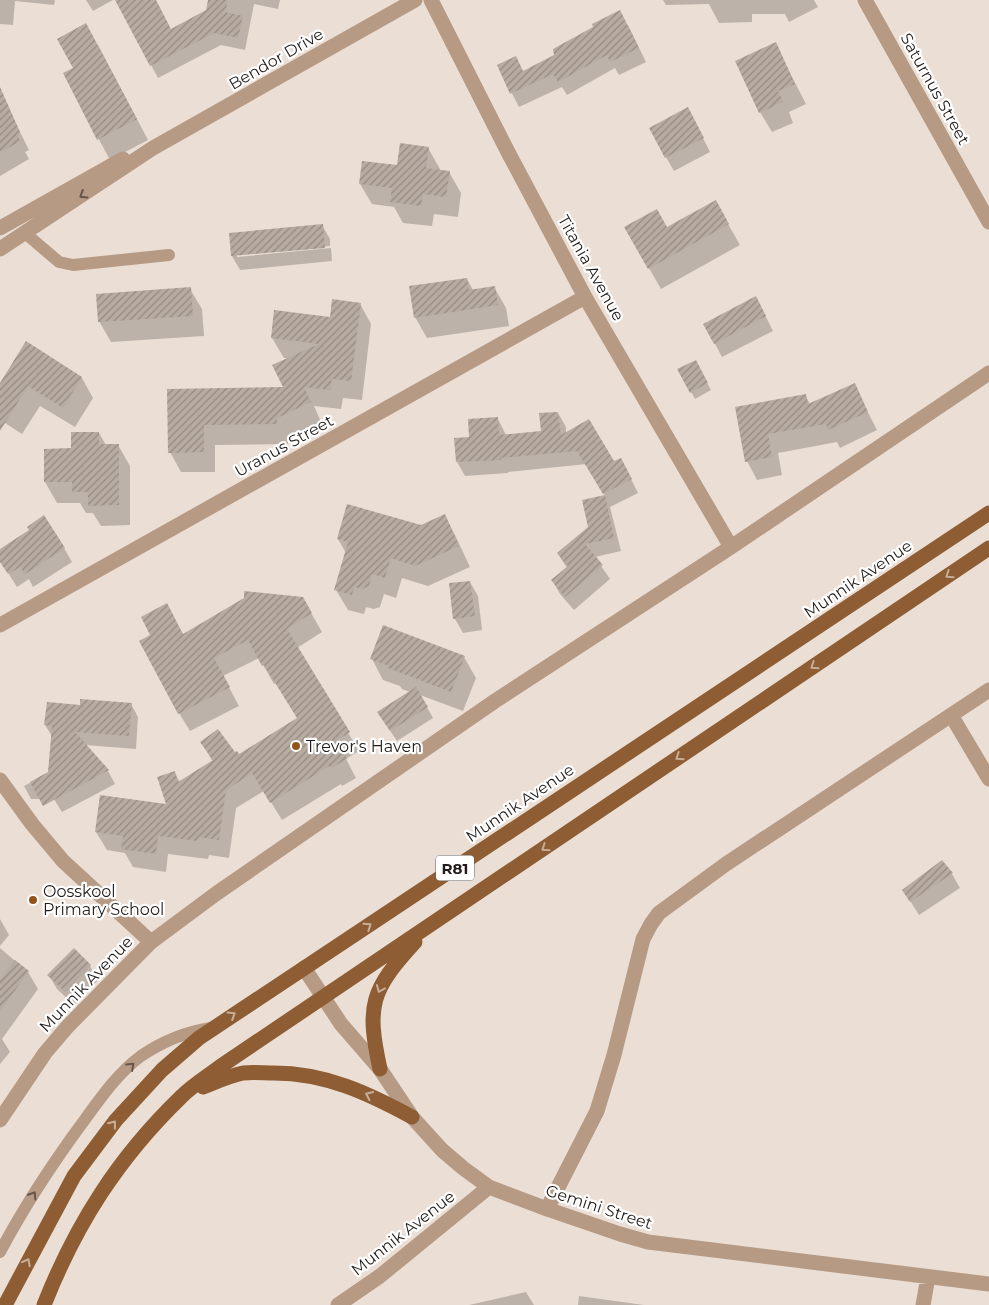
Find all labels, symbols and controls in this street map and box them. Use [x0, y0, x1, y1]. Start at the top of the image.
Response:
street label: Bendor Drive [225, 24, 327, 94]
street label: Saturnus Street [896, 30, 974, 149]
one-way arrow [80, 188, 89, 198]
street label: Titania Avenue [554, 212, 628, 324]
street label: Uranus Street [231, 411, 337, 481]
street label: Munnik Avenue [800, 536, 916, 622]
one-way arrow [945, 569, 954, 578]
one-way arrow [810, 660, 820, 669]
place label: Trevor's Haven [306, 737, 422, 756]
marker: Trevor's Haven [290, 740, 302, 752]
one-way arrow [676, 751, 685, 760]
street label: Munnik Avenue [462, 760, 578, 846]
one-way arrow [541, 842, 550, 851]
road number: R81 [436, 856, 474, 880]
place label: Oosskool Primary School [43, 882, 164, 919]
marker: Oosskool Primary School [27, 894, 39, 906]
one-way arrow [363, 922, 372, 932]
street label: Munnik Avenue [35, 932, 137, 1036]
one-way arrow [375, 984, 386, 993]
one-way arrow [227, 1012, 236, 1021]
one-way arrow [125, 1063, 134, 1072]
one-way arrow [365, 1091, 374, 1101]
one-way arrow [108, 1121, 116, 1130]
street label: Gemini Street [543, 1181, 655, 1233]
street label: Munnik Avenue [347, 1187, 459, 1279]
one-way arrow [27, 1191, 36, 1200]
one-way arrow [21, 1258, 31, 1267]

